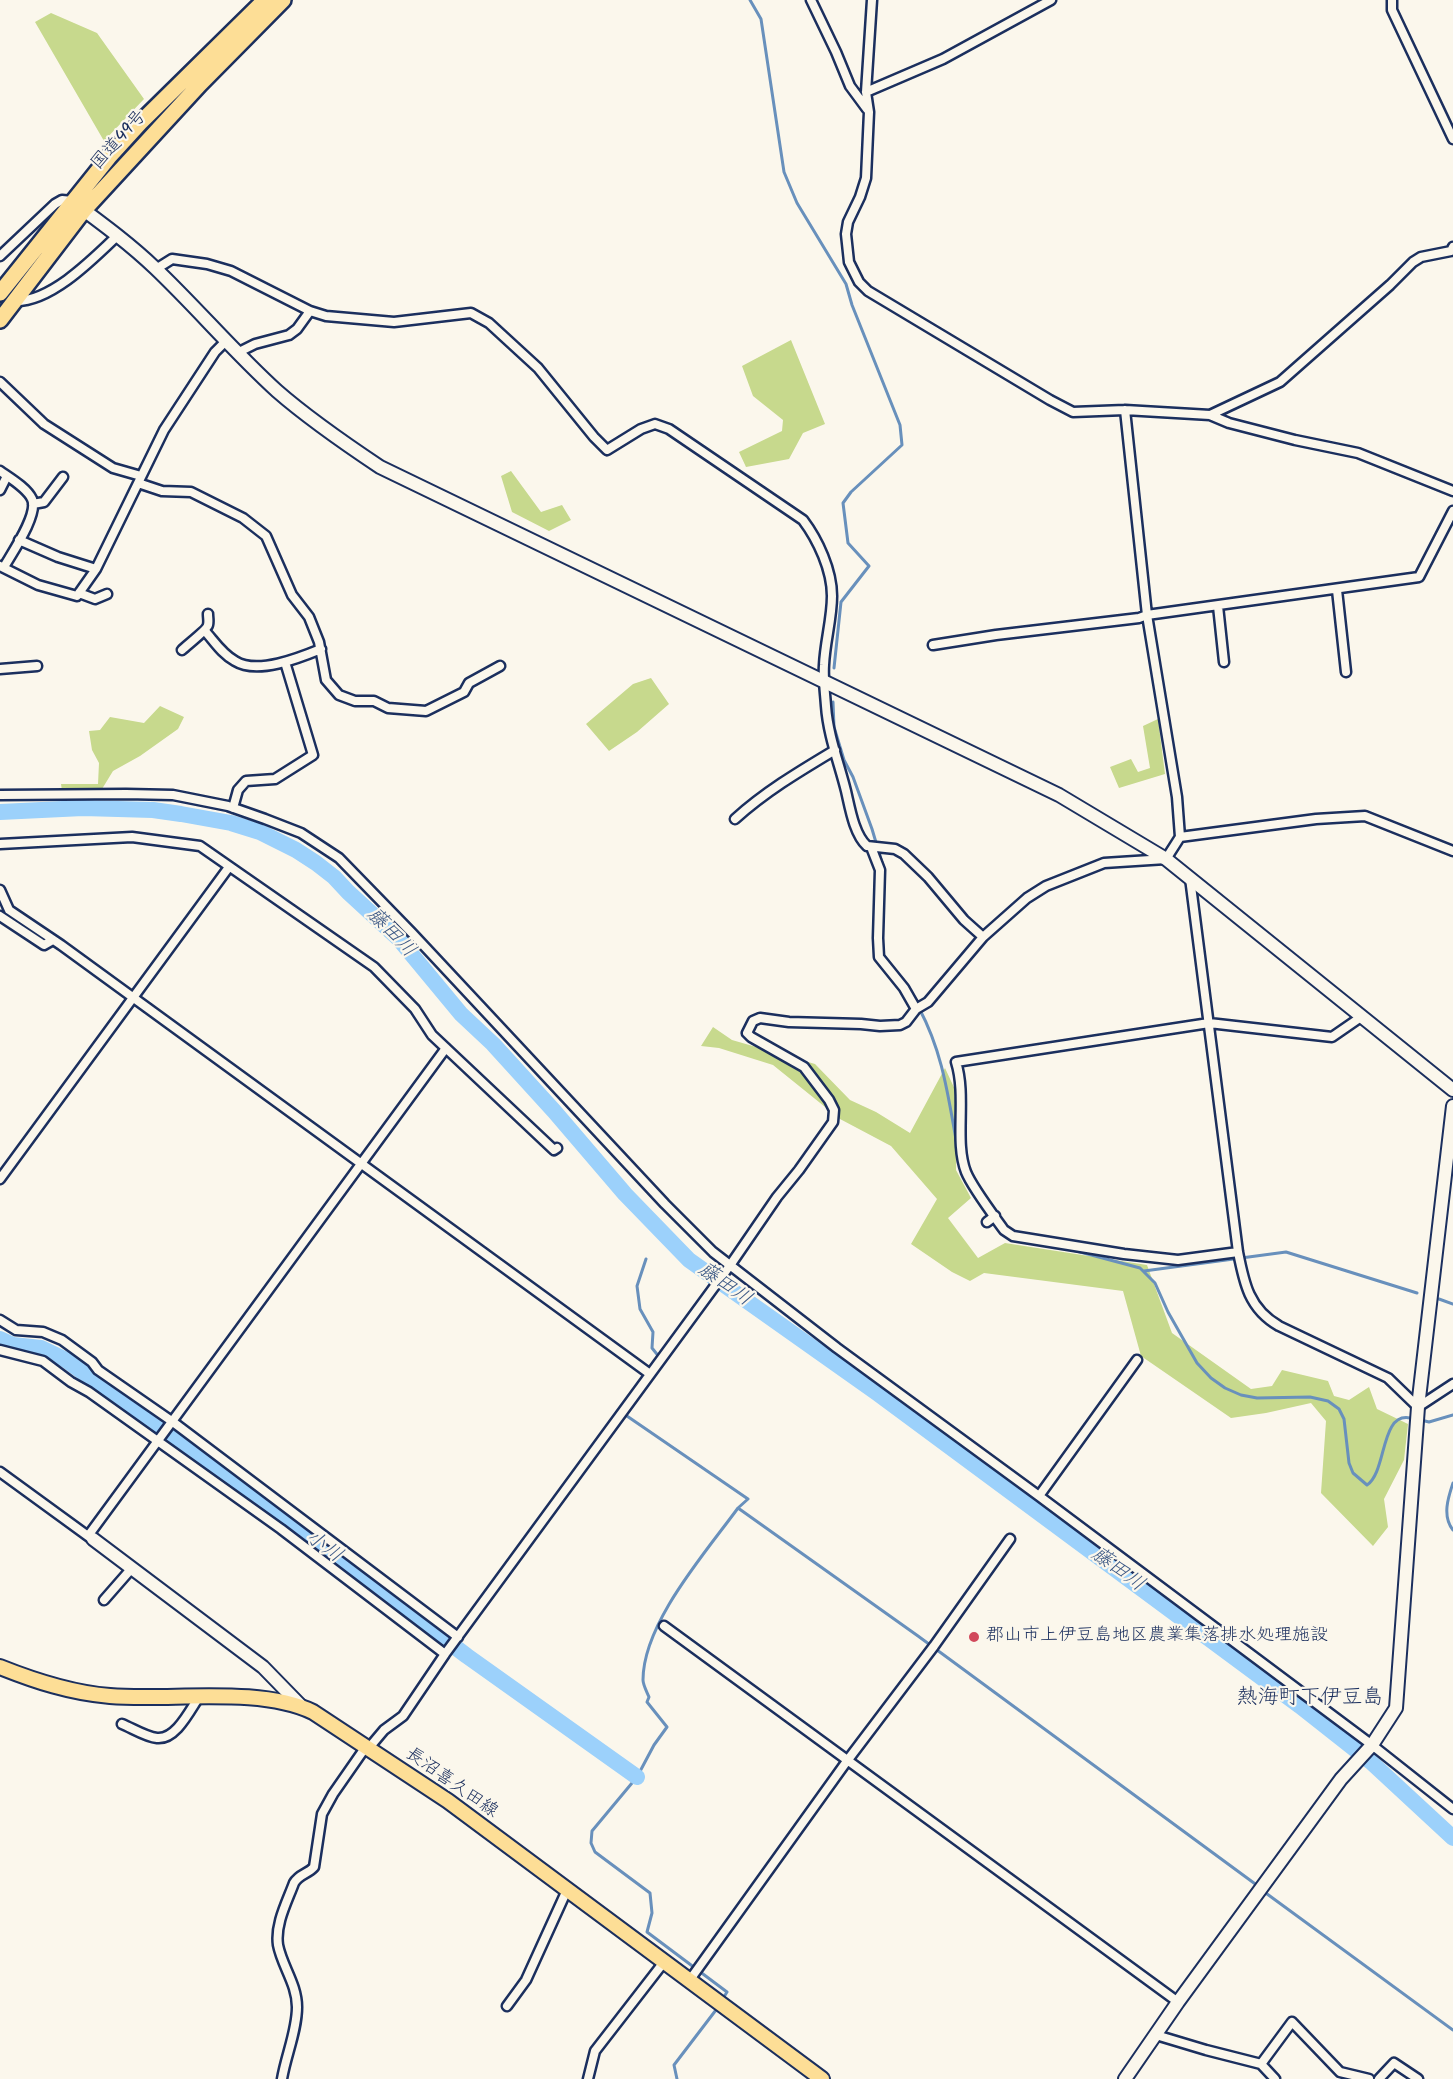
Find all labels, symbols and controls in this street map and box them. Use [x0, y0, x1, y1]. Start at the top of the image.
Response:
street label: 国道49号 [88, 107, 152, 175]
water label: 藤田川 [361, 904, 419, 964]
water label: 藤田川 [693, 1259, 755, 1313]
water label: 小川 [300, 1527, 346, 1569]
water label: 藤田川 [1086, 1544, 1148, 1598]
place label: 郡山市上伊豆島地区農業集落排水処理施設 [986, 1626, 1328, 1648]
marker: 郡山市上伊豆島地区農業集落排水処理施設 [967, 1630, 981, 1644]
district label: 熱海町下伊豆島 [1237, 1686, 1383, 1712]
street label: 長沼喜久田線 [401, 1744, 501, 1824]

